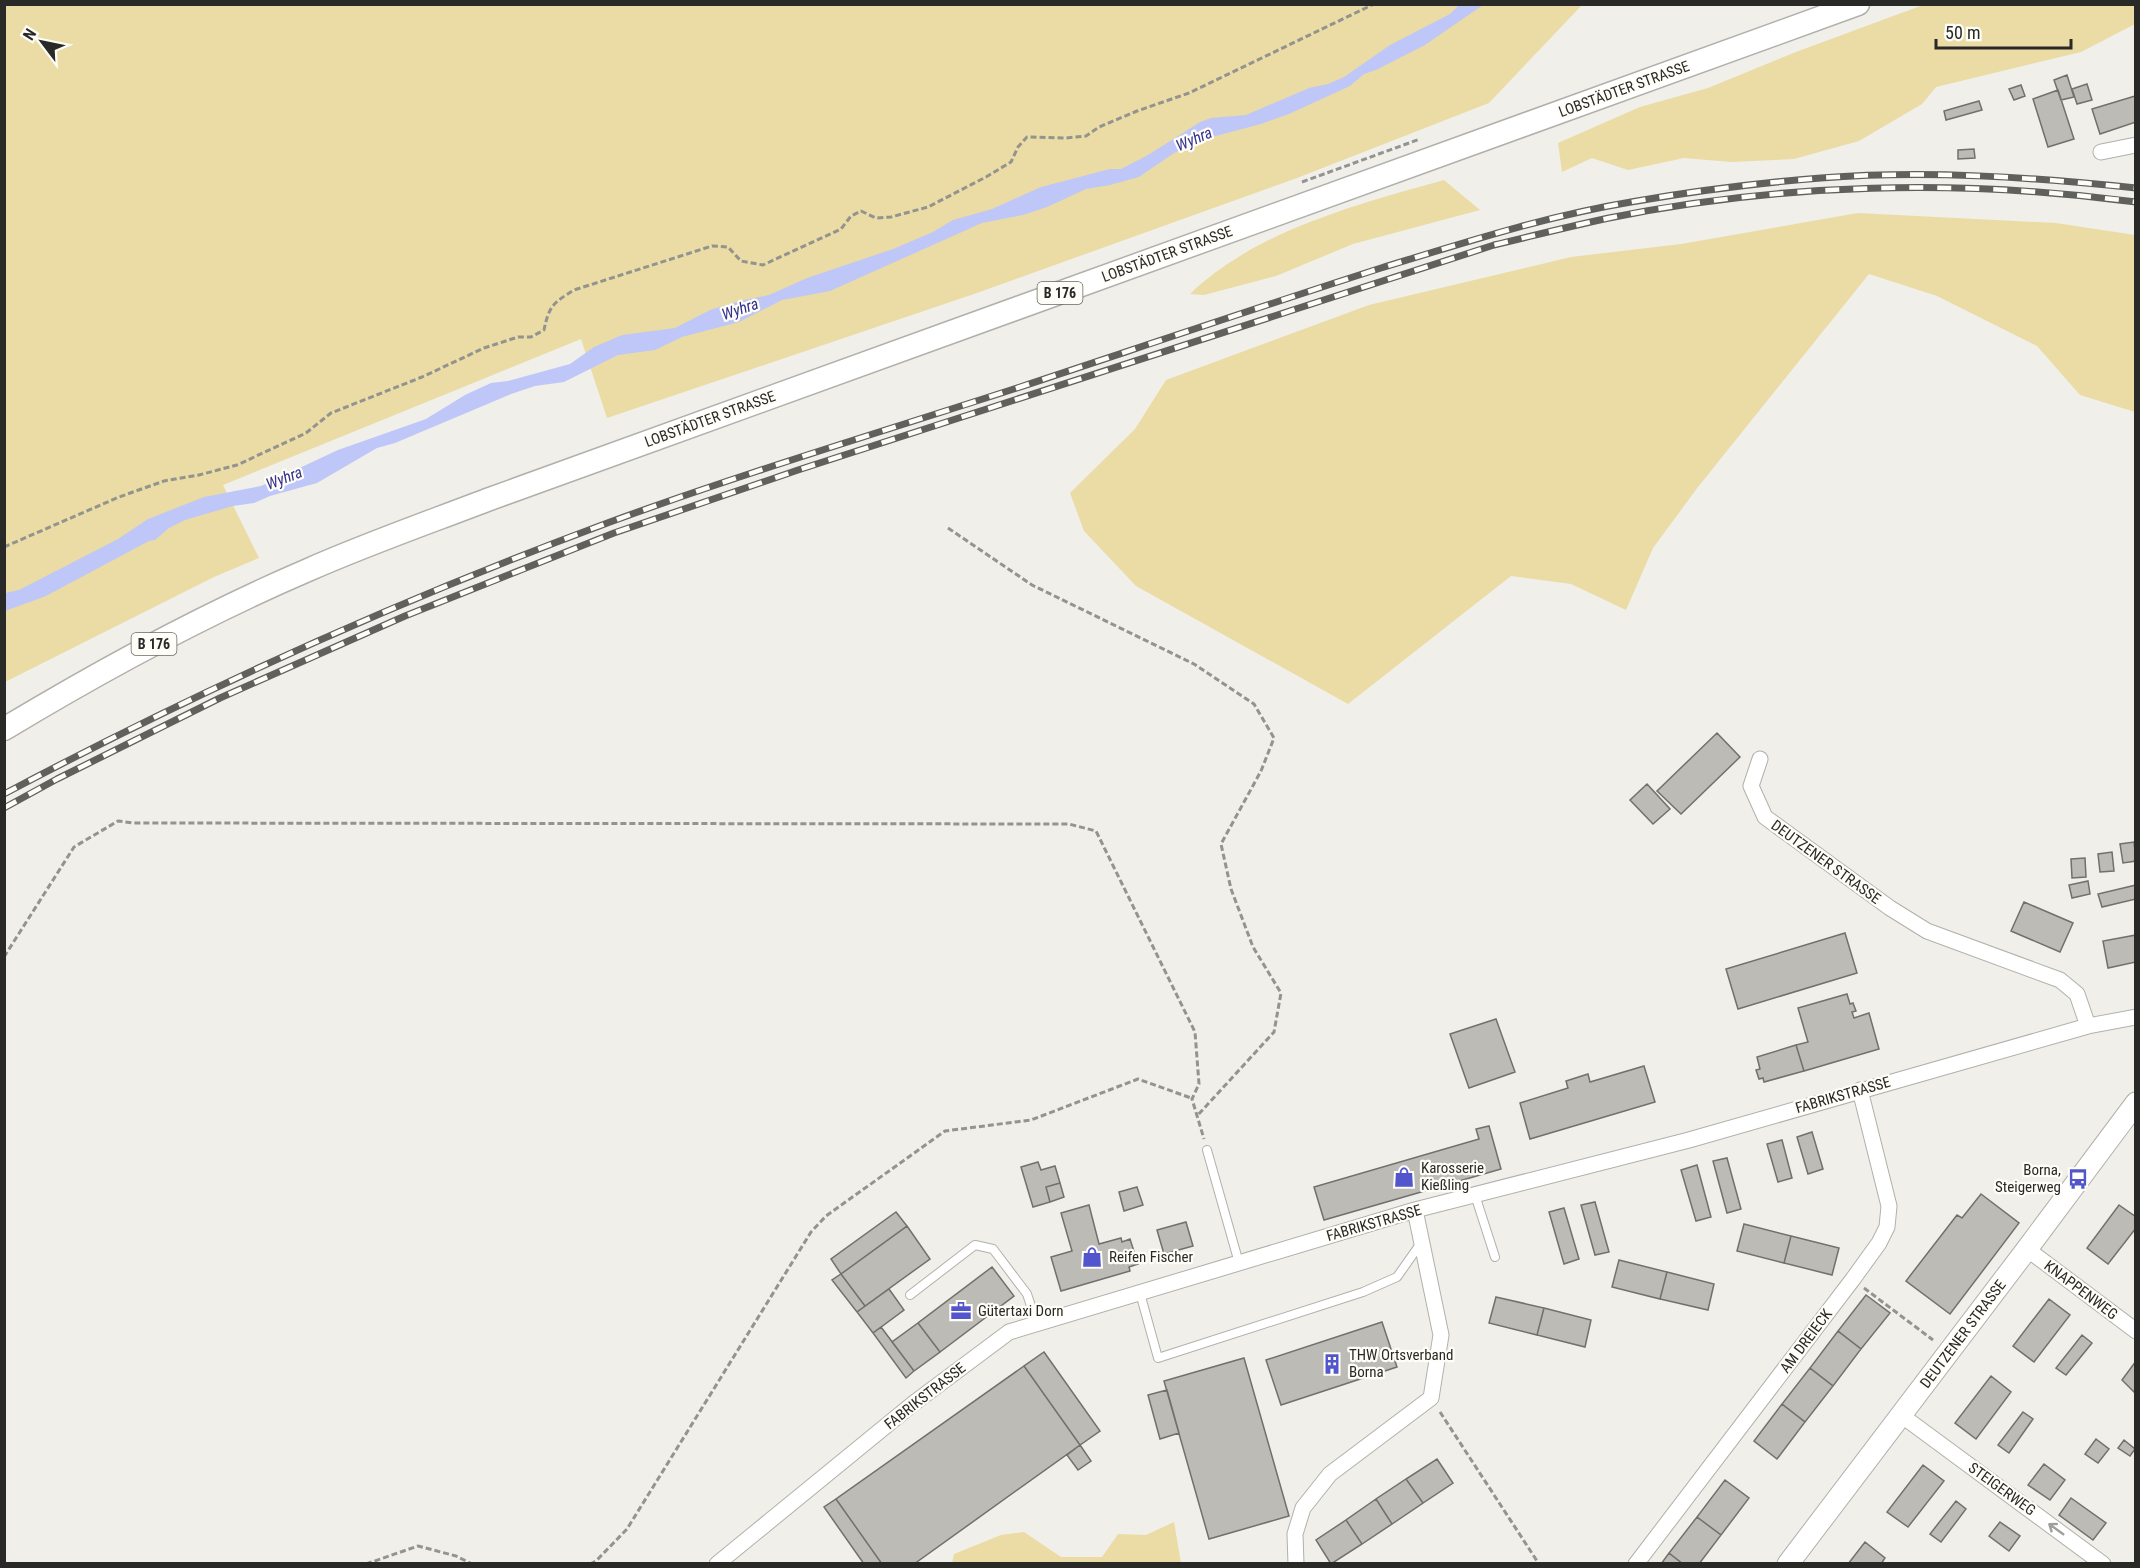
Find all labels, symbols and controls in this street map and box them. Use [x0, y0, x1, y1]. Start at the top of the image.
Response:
north arrow [12, 12, 72, 72]
scale bar [1936, 12, 2071, 50]
text: 50 m [1945, 22, 1980, 43]
text: N [19, 25, 40, 44]
street label: LOBSTÄDTER STRASSE [1556, 57, 1692, 121]
water label: Wyhra [1173, 123, 1215, 155]
street label: LOBSTÄDTER STRASSE [1099, 222, 1235, 286]
road number: B 176 [1038, 282, 1082, 304]
water label: Wyhra [719, 294, 761, 324]
street label: LOBSTÄDTER STRASSE [642, 387, 778, 451]
water label: Wyhra [263, 462, 305, 494]
road number: B 176 [132, 633, 176, 655]
street label: DEUTZENER STRASSE [1768, 816, 1884, 908]
street label: FABRIKSTRASSE [1793, 1073, 1893, 1117]
place label: Karosserie Kießling [1421, 1159, 1484, 1194]
place label: Borna, Steigerweg [1995, 1161, 2061, 1196]
shop icon: Karosserie Kießling [1392, 1165, 1416, 1189]
bus stop icon: Borna, Steigerweg [2066, 1167, 2090, 1191]
street label: FABRIKSTRASSE [1324, 1201, 1424, 1245]
shop icon: Reifen Fischer [1080, 1245, 1104, 1269]
place label: Reifen Fischer [1109, 1248, 1193, 1266]
street label: KNAPPENWEG [2041, 1257, 2121, 1323]
street label: DEUTZENER STRASSE [1916, 1276, 2010, 1392]
office icon: Gütertaxi Dorn [949, 1299, 973, 1323]
place label: Gütertaxi Dorn [978, 1302, 1064, 1320]
street label: AM DREIECK [1776, 1305, 1836, 1376]
place label: THW Ortsverband Borna [1349, 1346, 1453, 1381]
building icon: THW Ortsverband Borna [1320, 1352, 1344, 1376]
street label: FABRIKSTRASSE [881, 1359, 969, 1433]
street label: STEIGERWEG [1965, 1459, 2039, 1519]
one-way arrow [2048, 1523, 2064, 1535]

